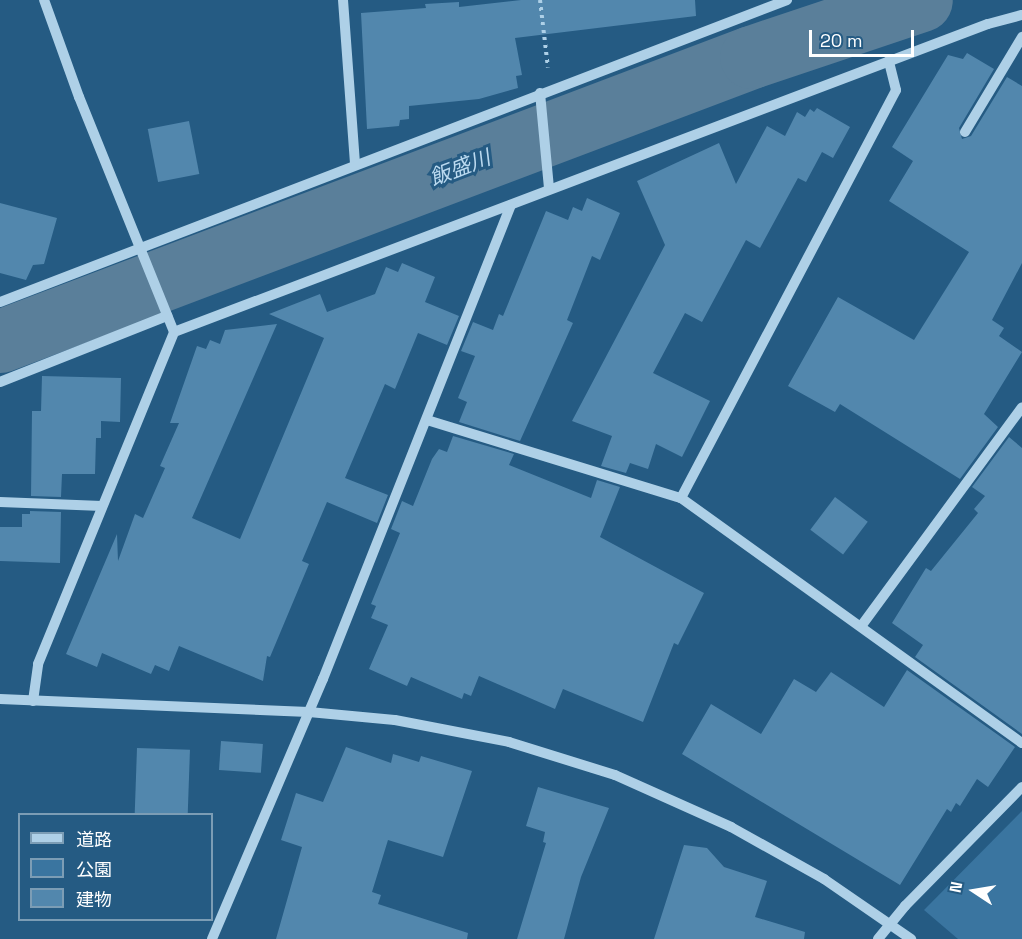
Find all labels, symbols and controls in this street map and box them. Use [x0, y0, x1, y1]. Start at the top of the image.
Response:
scale bar [812, 18, 917, 56]
text: 20 m [820, 29, 863, 52]
water label: 飯盛川 [426, 145, 494, 191]
legend [18, 813, 213, 921]
text: 道路 [76, 828, 112, 851]
text: 公園 [76, 858, 112, 881]
north arrow [944, 861, 1004, 921]
text: N [945, 880, 967, 895]
text: 建物 [76, 888, 112, 911]

